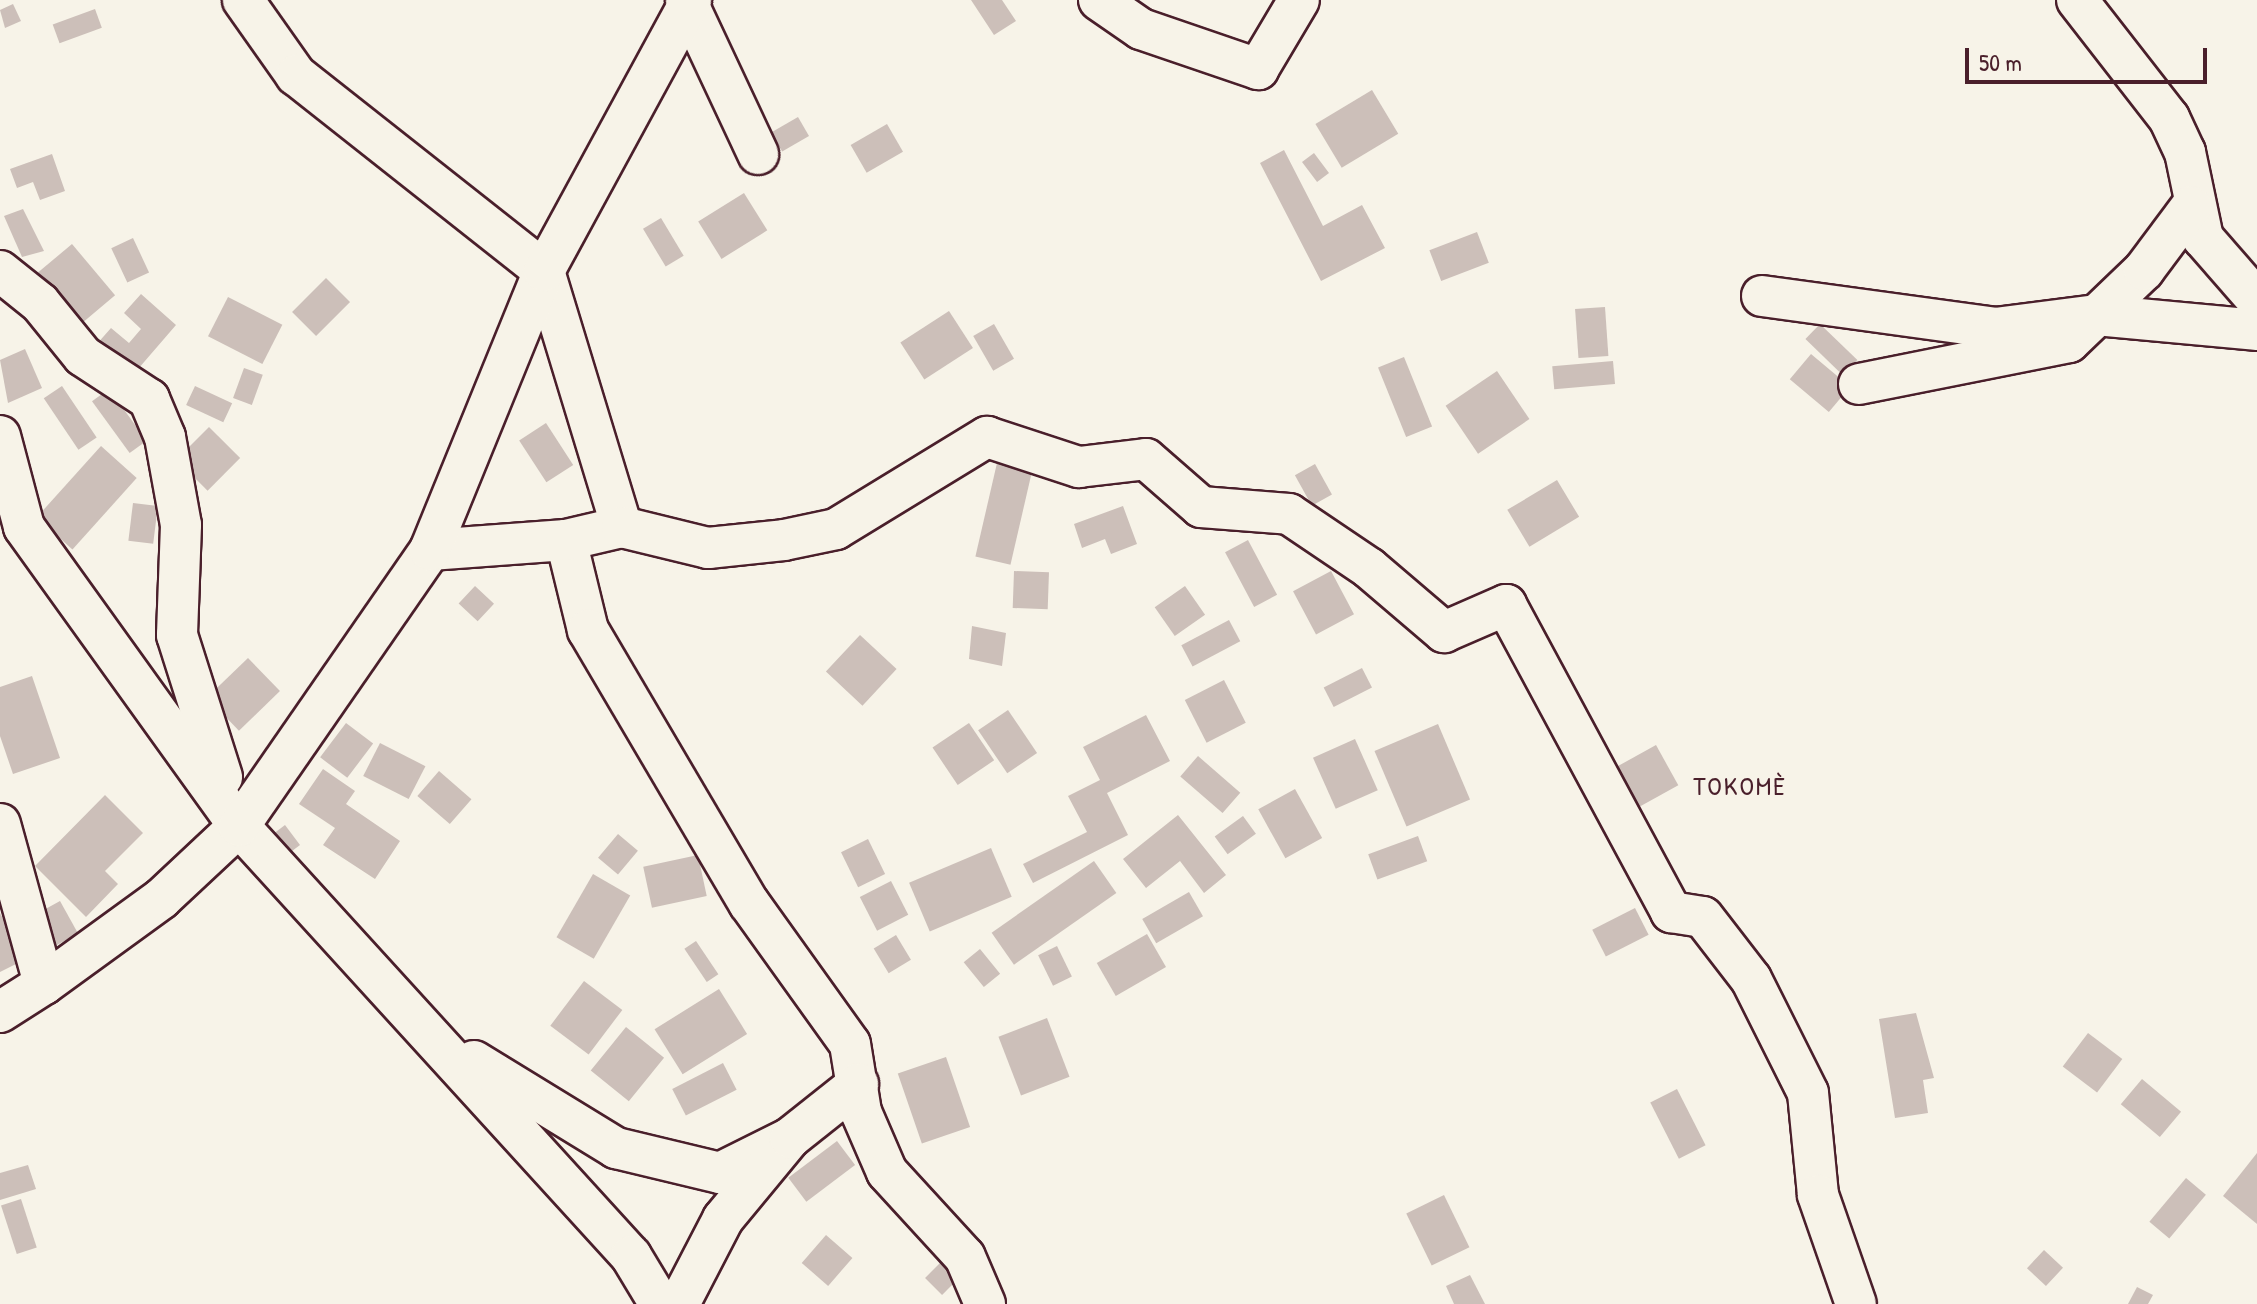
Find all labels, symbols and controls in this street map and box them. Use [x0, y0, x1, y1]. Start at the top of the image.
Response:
scale bar [1969, 32, 2211, 82]
text: 50 m [1979, 46, 2022, 78]
district label: TOKOMÈ [1693, 770, 1787, 802]

